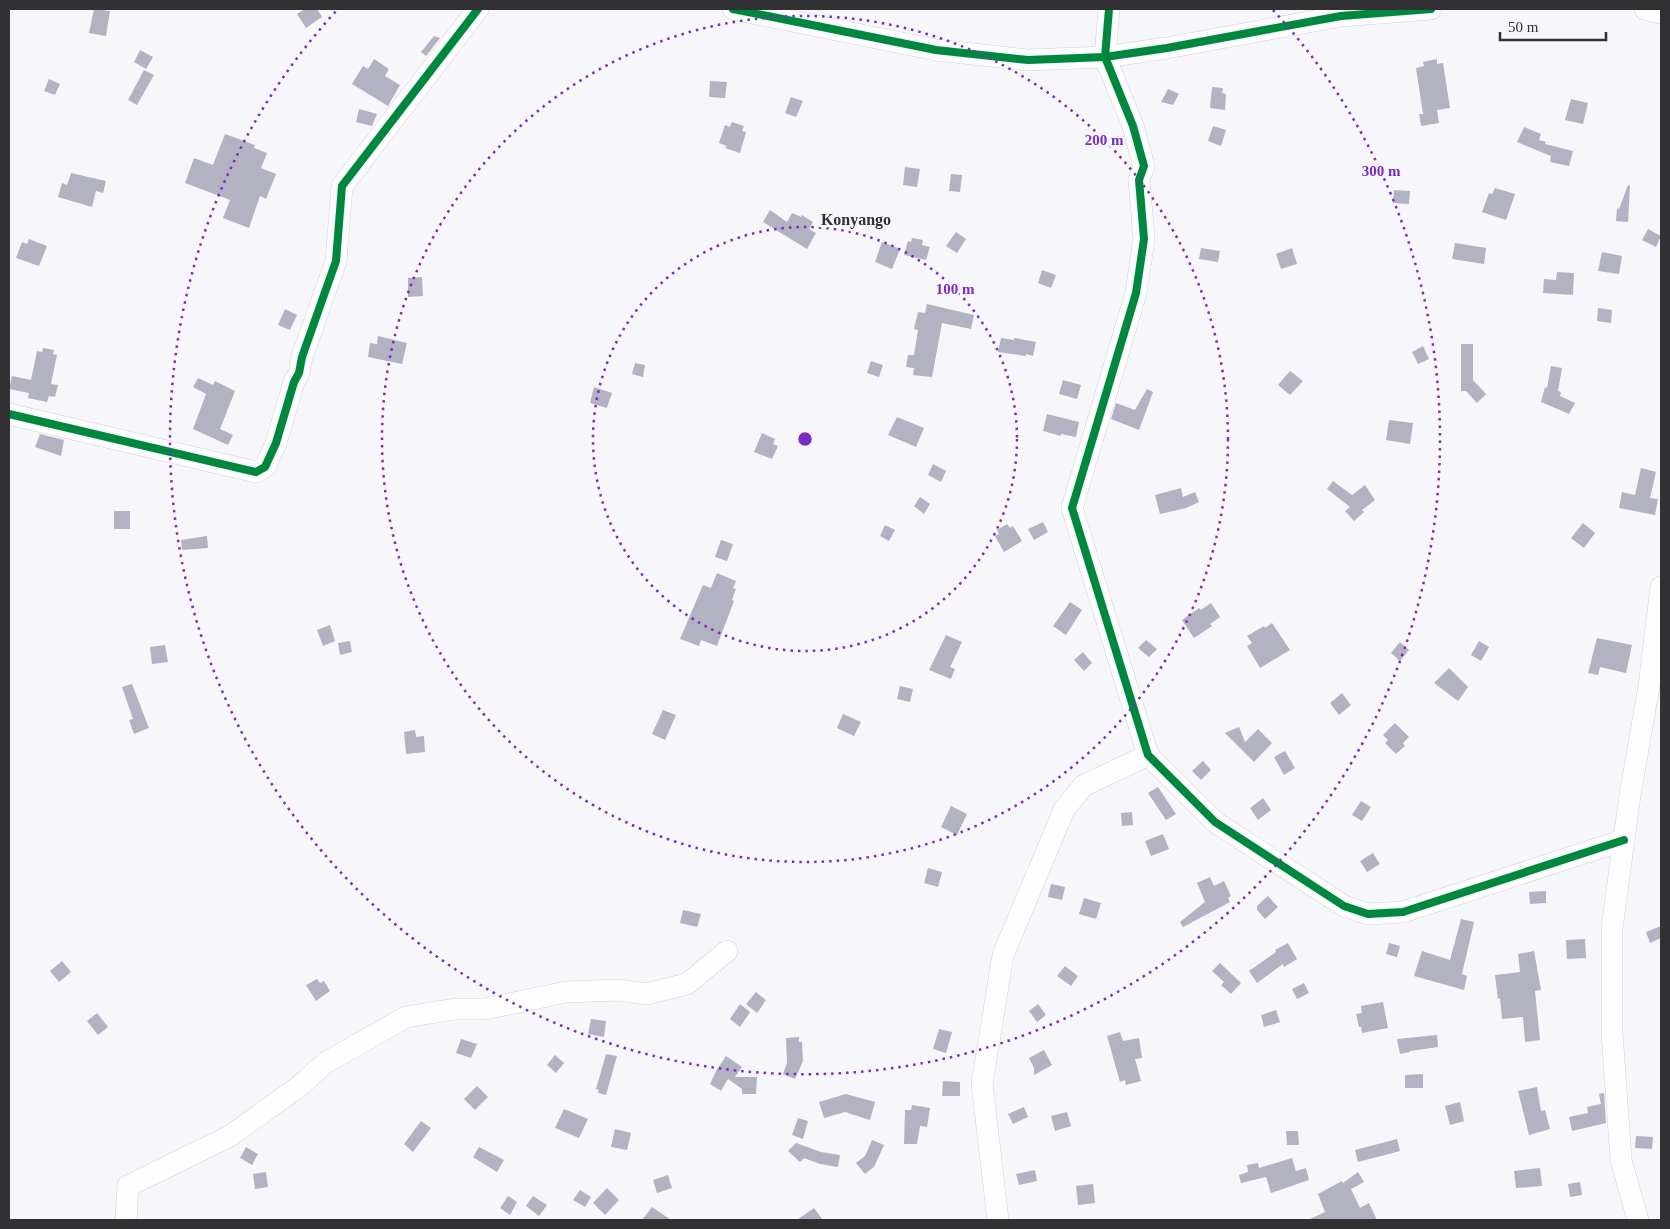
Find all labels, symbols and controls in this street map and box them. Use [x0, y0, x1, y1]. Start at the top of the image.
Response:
scale bar [1500, 10, 1606, 42]
text: 50 m [1508, 19, 1539, 35]
text: 200 m [1085, 132, 1124, 148]
text: 300 m [1362, 163, 1401, 179]
district label: Konyango [821, 211, 891, 229]
text: 100 m [936, 281, 975, 297]
centre of rings [796, 430, 814, 448]

